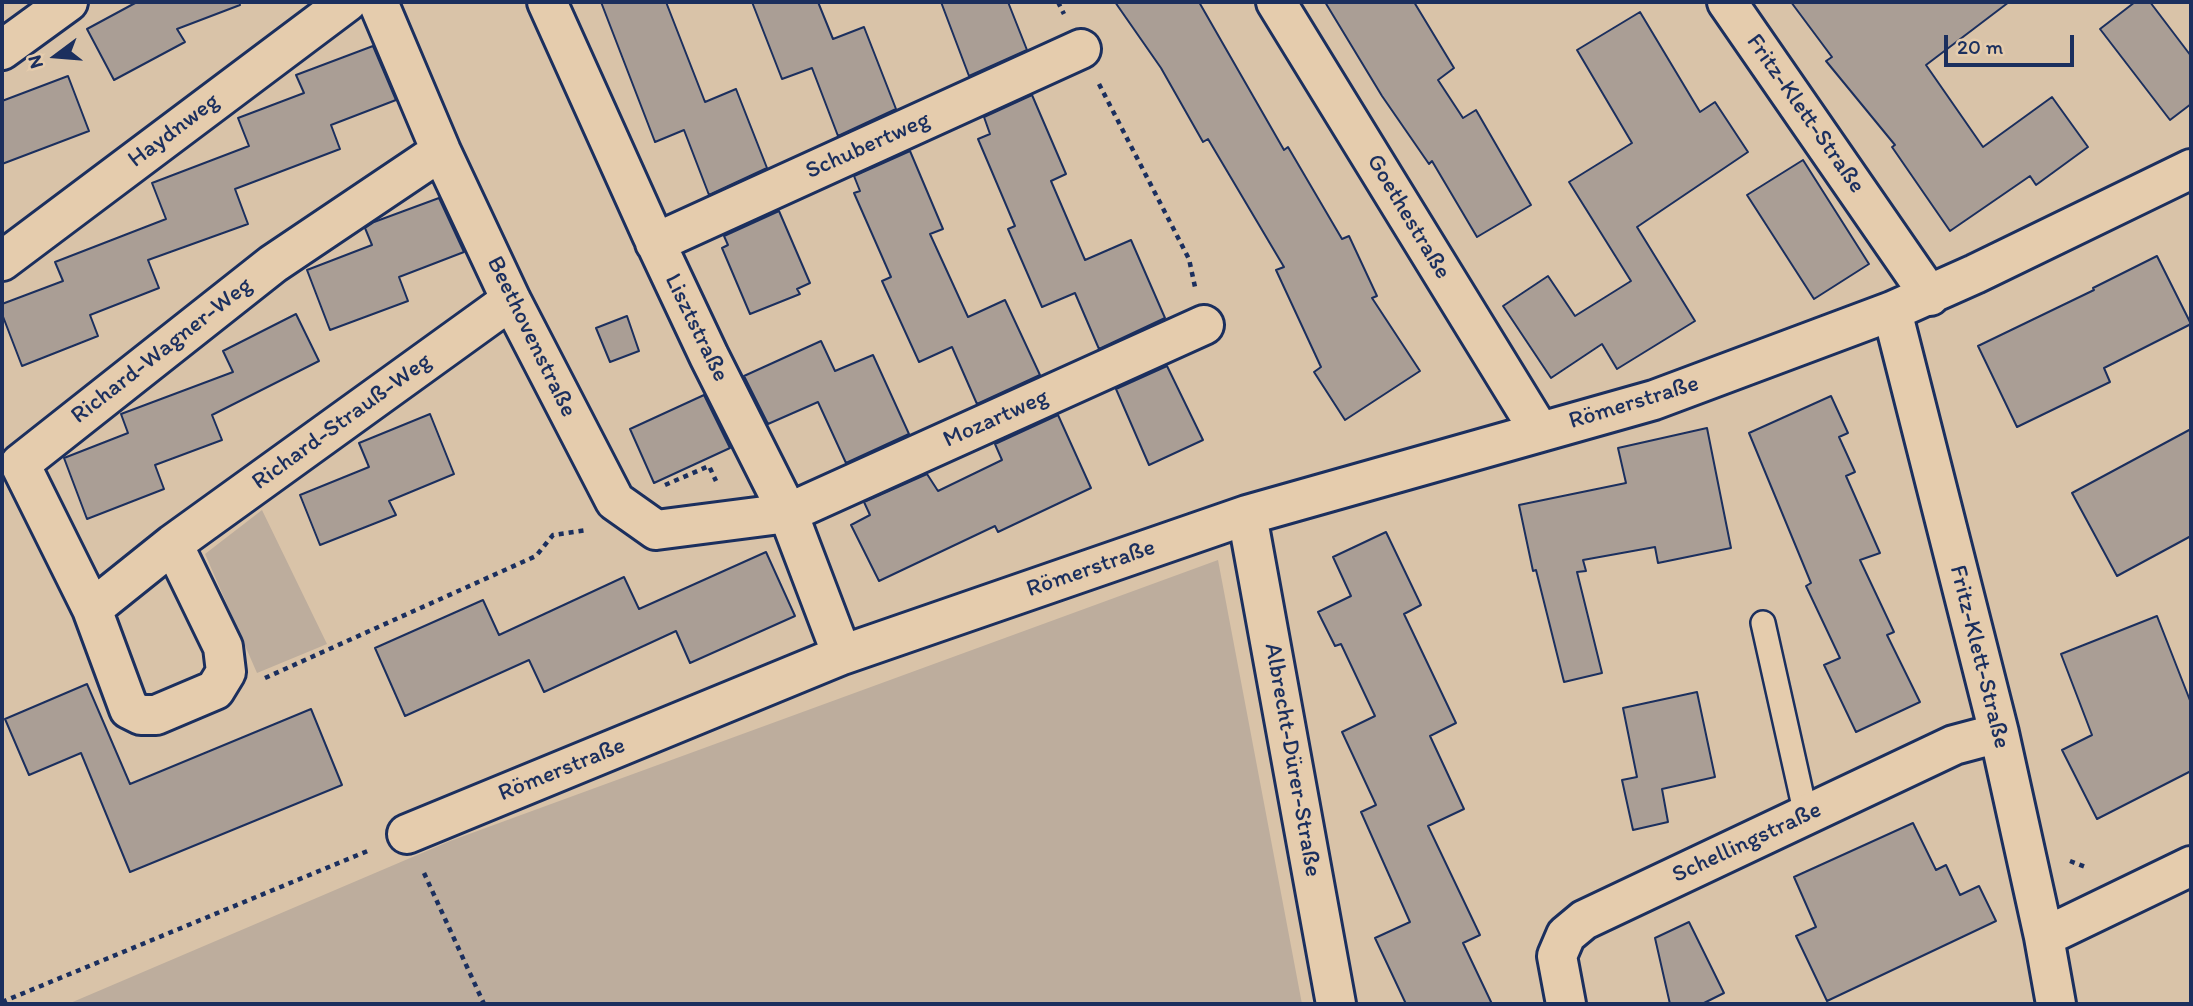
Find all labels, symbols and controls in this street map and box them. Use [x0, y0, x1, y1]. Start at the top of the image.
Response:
north arrow [21, 21, 91, 91]
scale bar [1948, 21, 2078, 65]
street label: Fritz-Klett-Straße [1739, 29, 1871, 199]
text: 20 m [1957, 34, 2003, 59]
text: N [23, 53, 48, 71]
street label: Haydnweg [123, 87, 225, 175]
street label: Schubertweg [801, 106, 935, 186]
street label: Goethestraße [1359, 149, 1457, 285]
street label: Beethovenstraße [480, 252, 582, 422]
street label: Lisztstraße [657, 269, 735, 387]
street label: Richard-Wagner-Weg [66, 271, 258, 431]
street label: Richard-Strauß-Weg [247, 347, 437, 497]
street label: Römerstraße [1566, 370, 1702, 436]
street label: Mozartweg [939, 383, 1053, 455]
street label: Römerstraße [1023, 534, 1159, 604]
street label: Fritz-Klett-Straße [1942, 562, 2016, 752]
street label: Albrecht-Dürer-Straße [1257, 641, 1327, 879]
street label: Römerstraße [494, 731, 630, 809]
street label: Schellingstraße [1668, 796, 1826, 890]

